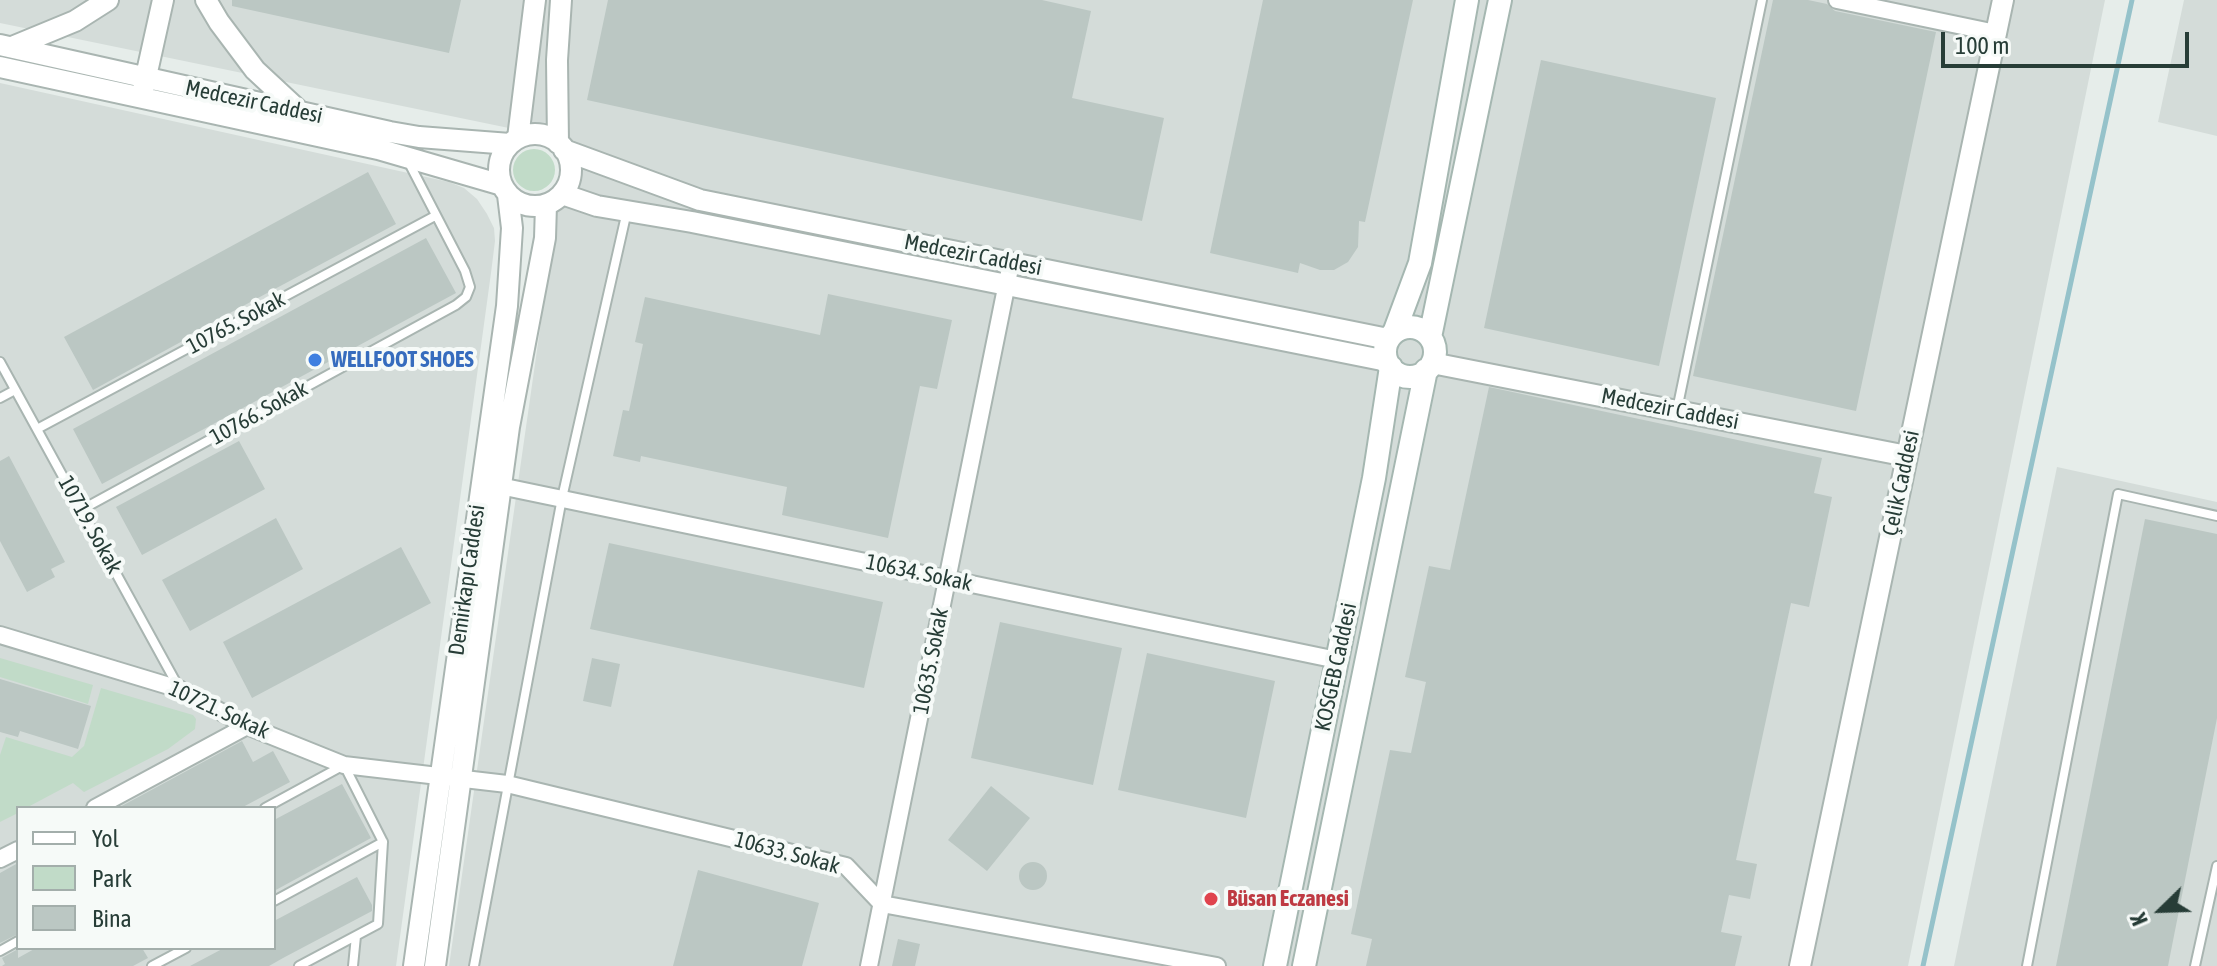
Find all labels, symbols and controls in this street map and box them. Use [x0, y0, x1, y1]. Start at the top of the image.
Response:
scale bar [1945, 16, 2193, 66]
text: 100 m [1955, 32, 2009, 59]
street label: Medcezir Caddesi [183, 75, 325, 129]
street label: Medcezir Caddesi [902, 229, 1044, 281]
street label: 10765. Sokak [182, 286, 290, 360]
place label: WELLFOOT SHOES [331, 347, 474, 373]
marker: WELLFOOT SHOES [306, 351, 324, 369]
street label: 10766. Sokak [205, 375, 313, 451]
street label: Medcezir Caddesi [1599, 383, 1741, 435]
street label: Çelik Caddesi [1877, 428, 1925, 538]
street label: 10719. Sokak [52, 471, 128, 579]
street label: Demirkapı Caddesi [443, 503, 491, 657]
street label: 10634. Sokak [864, 549, 974, 597]
street label: KOSGEB Caddesi [1310, 600, 1362, 734]
street label: 10635. Sokak [908, 606, 954, 716]
street label: 10721. Sokak [165, 675, 273, 745]
legend [16, 806, 276, 950]
text: Yol [92, 825, 119, 852]
street label: 10633. Sokak [732, 826, 842, 880]
text: Park [92, 865, 132, 892]
north arrow [2121, 870, 2201, 950]
place label: Büsan Eczanesi [1227, 886, 1349, 912]
marker: Büsan Eczanesi [1202, 890, 1220, 908]
text: Bina [92, 905, 132, 932]
text: K [2125, 909, 2153, 929]

